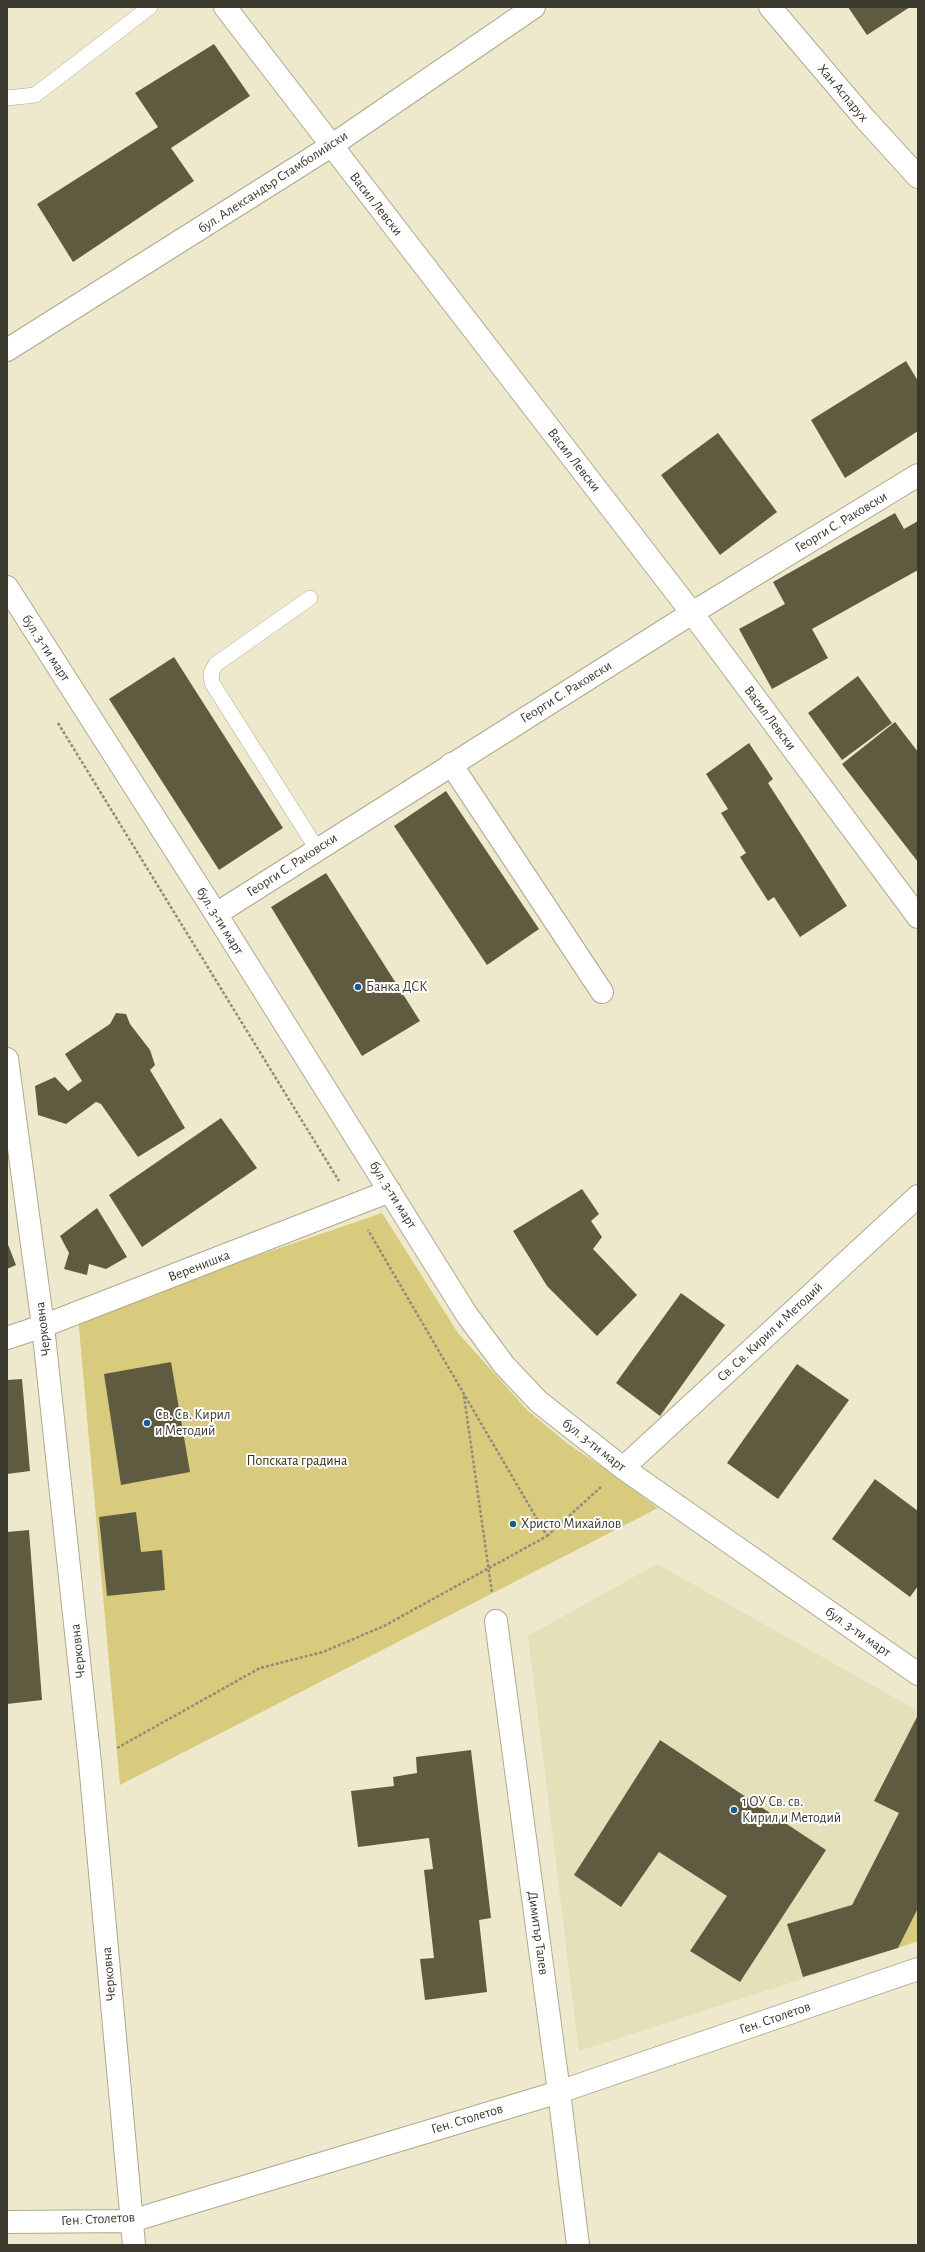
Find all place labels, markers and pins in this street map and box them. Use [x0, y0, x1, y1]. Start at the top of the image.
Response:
place label: Банка ДСК [366, 979, 427, 995]
marker: Банка ДСК [353, 982, 363, 992]
place label: Св. Св. Кирил и Методий [155, 1407, 231, 1440]
marker: Св. Св. Кирил и Методий [142, 1418, 152, 1428]
place label: Христо Михайлов [521, 1516, 621, 1532]
marker: Христо Михайлов [508, 1519, 518, 1529]
place label: 1 ОУ Св. св. Кирил и Методий [742, 1794, 841, 1826]
marker: 1 ОУ Св. св. Кирил и Методий [729, 1805, 739, 1815]

